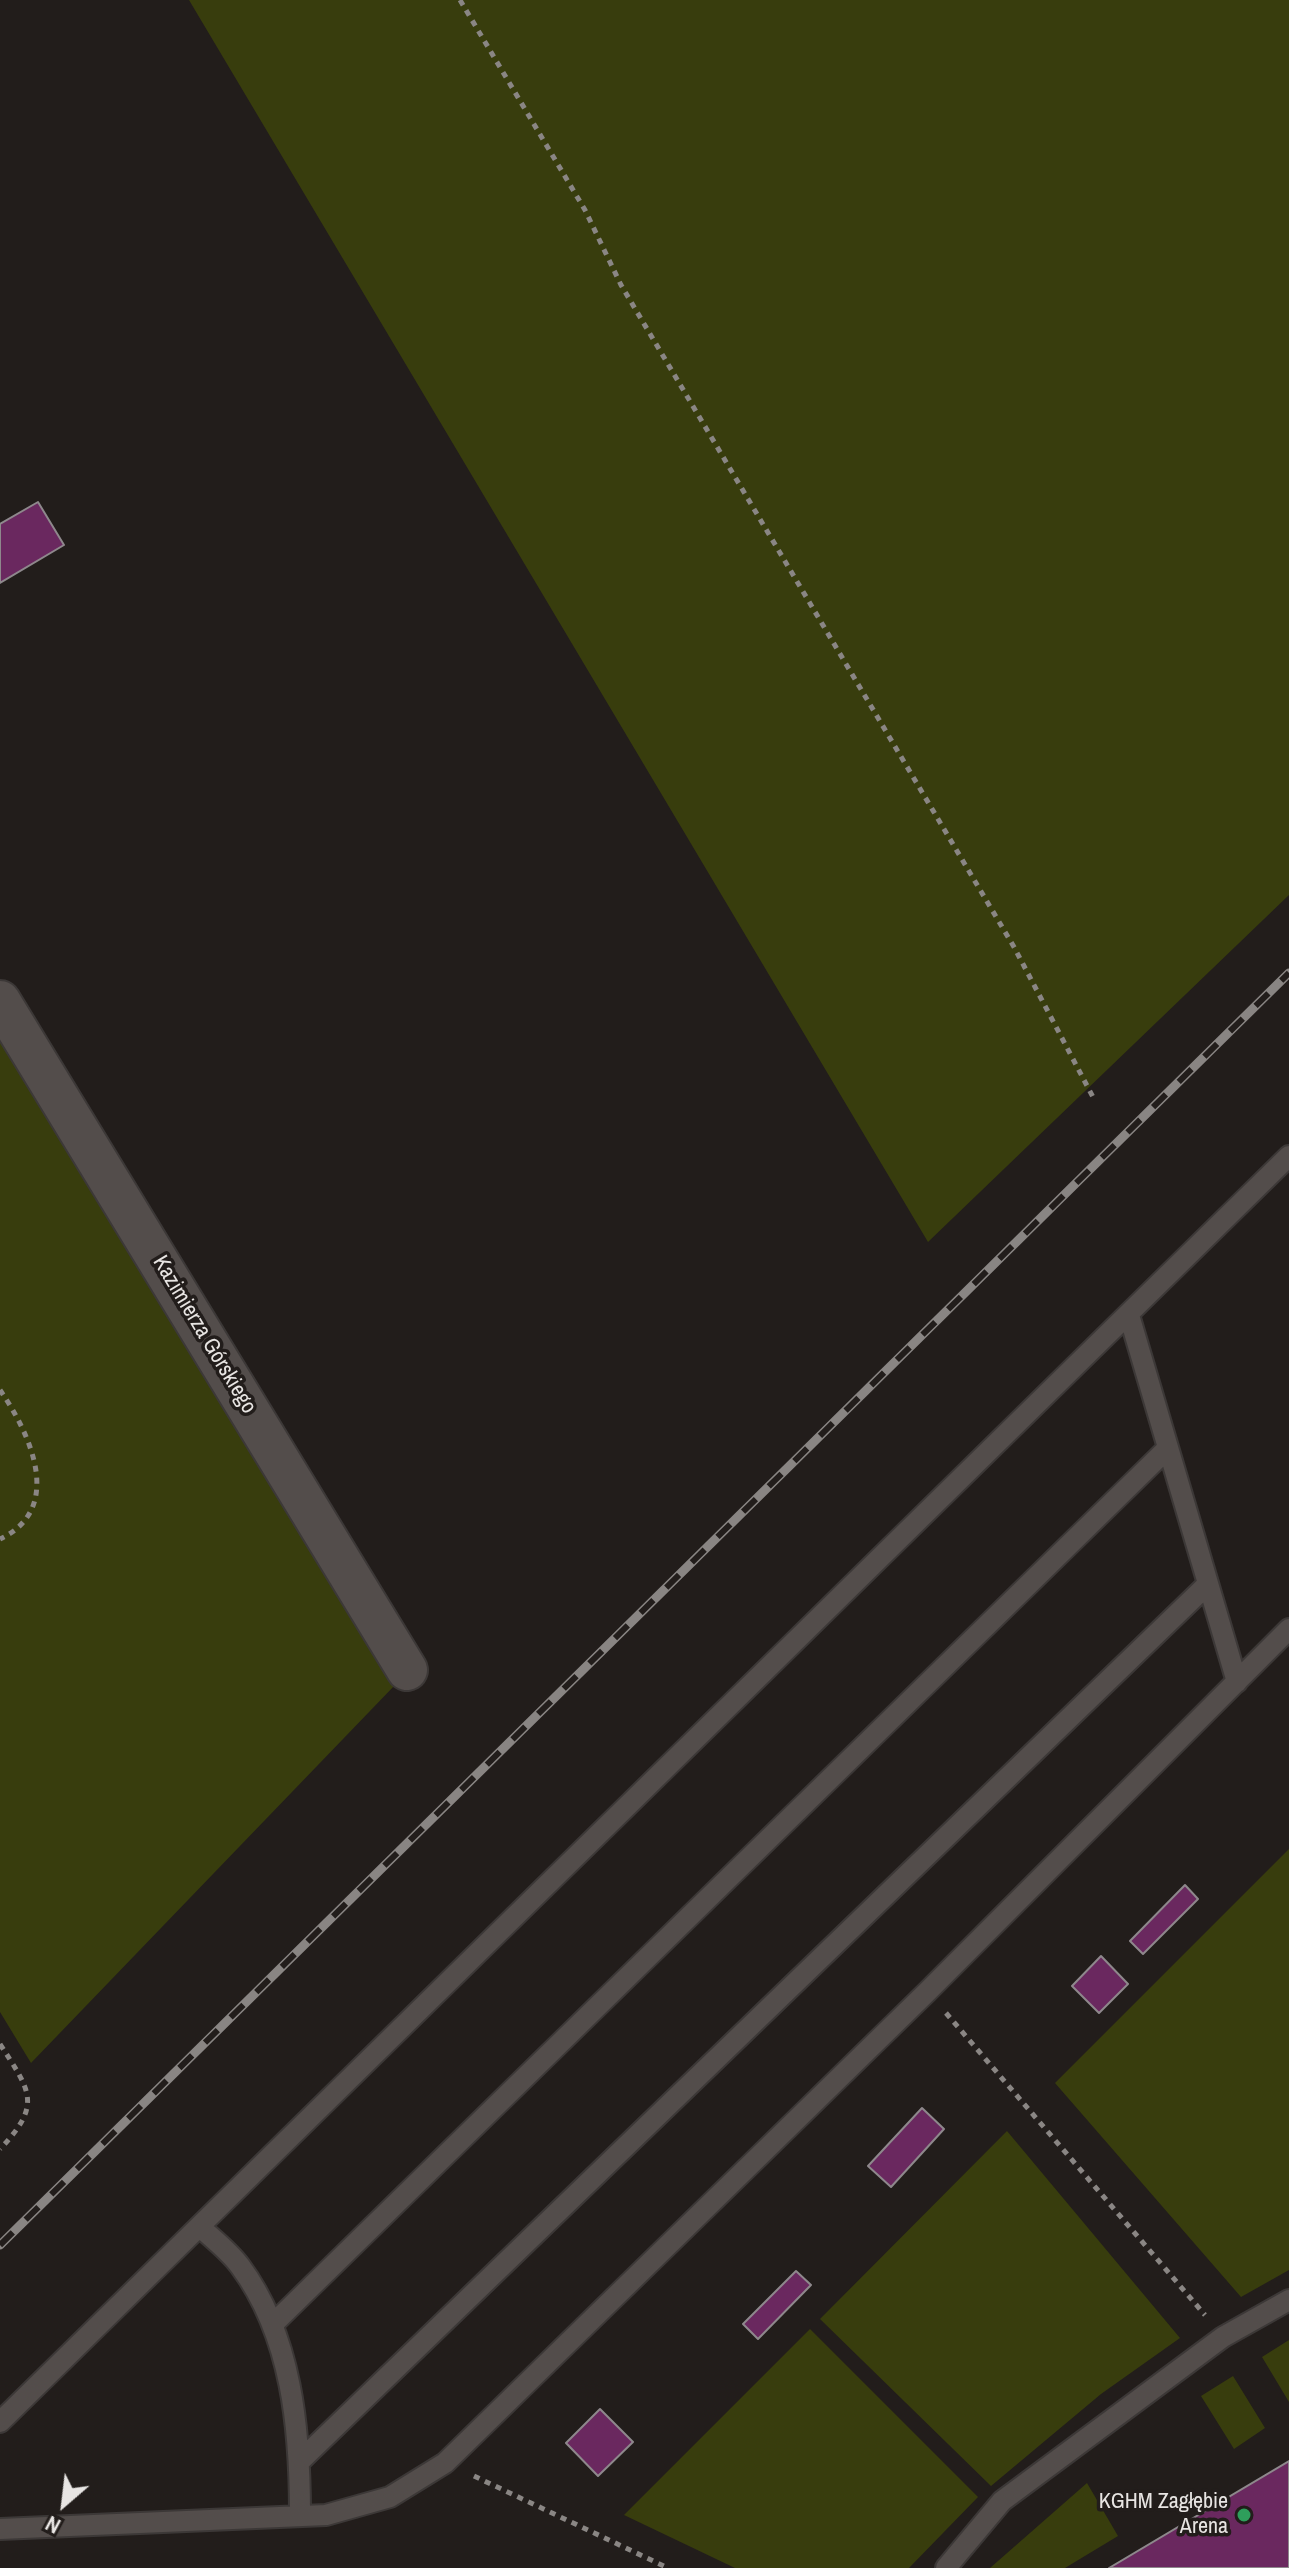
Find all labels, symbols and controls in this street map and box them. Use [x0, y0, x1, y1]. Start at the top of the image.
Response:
street label: Kazimierza Górskiego [146, 1251, 262, 1419]
north arrow [24, 2464, 104, 2544]
place label: KGHM Zagłębie Arena [1099, 2489, 1228, 2540]
marker: KGHM Zagłębie Arena [1235, 2506, 1253, 2524]
text: N [40, 2509, 66, 2541]

